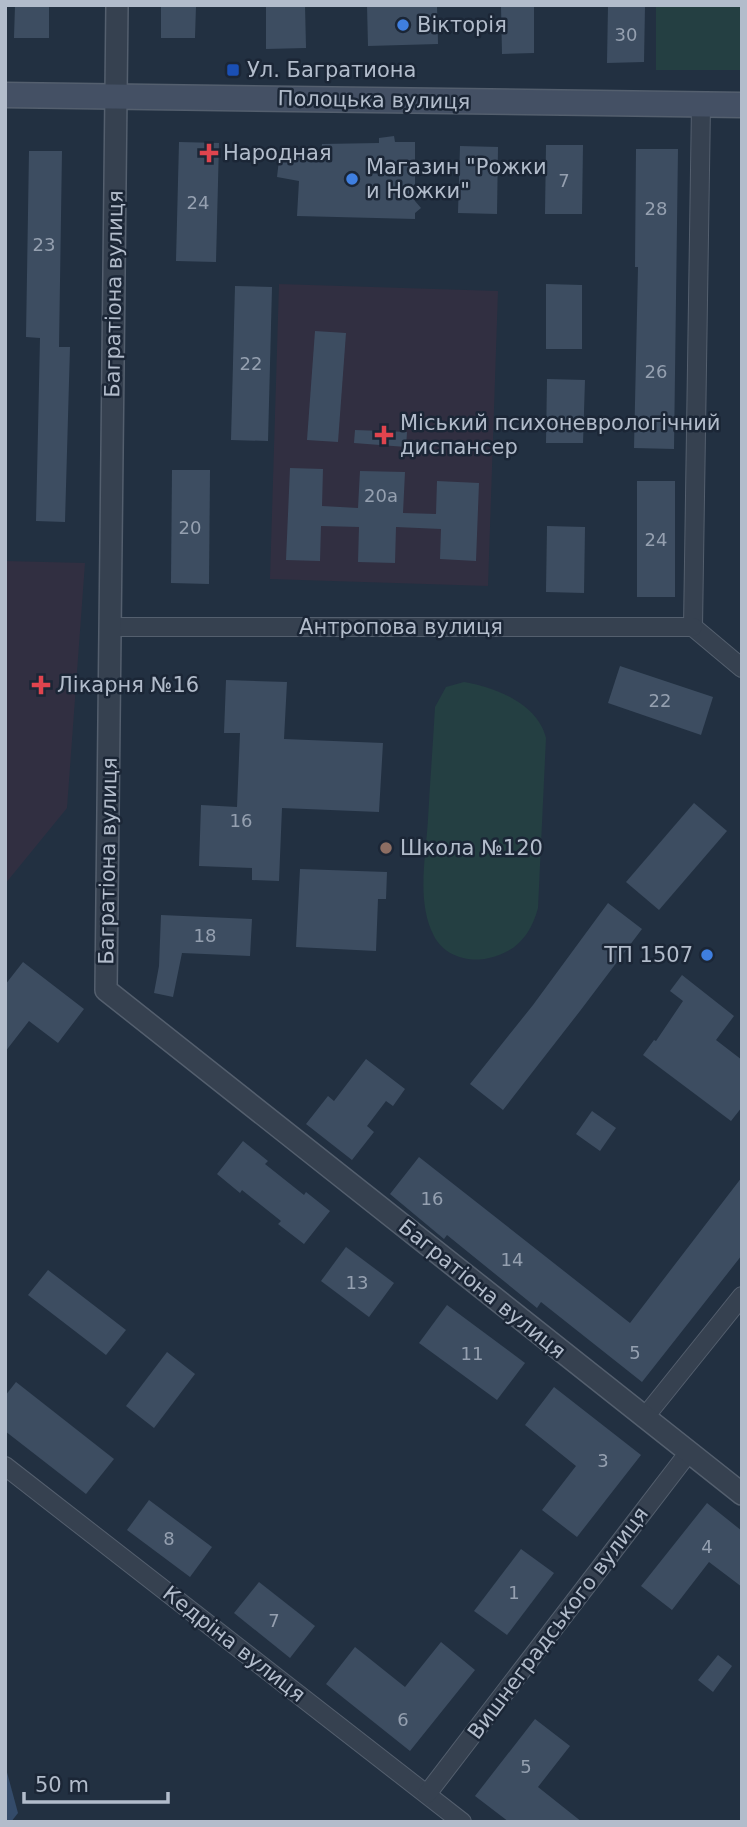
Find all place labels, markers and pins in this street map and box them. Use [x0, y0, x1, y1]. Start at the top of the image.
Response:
place label: Вікторія [417, 13, 507, 37]
marker: Вікторія [395, 17, 411, 33]
place label: Ул. Багратиона [247, 58, 416, 82]
marker: Ул. Багратиона [225, 62, 241, 78]
place label: Народная [223, 141, 332, 165]
marker: Народная [201, 145, 217, 161]
place label: Магазин "Рожки и Ножки" [366, 155, 547, 203]
marker: Магазин "Рожки и Ножки" [344, 171, 360, 187]
place label: Міський психоневрологічний диспансер [400, 411, 721, 459]
marker: Міський психоневрологічний диспансер [374, 425, 394, 445]
place label: Лікарня №16 [57, 673, 199, 697]
marker: Лікарня №16 [31, 675, 51, 695]
place label: Школа №120 [400, 836, 543, 860]
marker: Школа №120 [378, 840, 394, 856]
place label: ТП 1507 [603, 943, 693, 967]
marker: ТП 1507 [699, 947, 715, 963]

